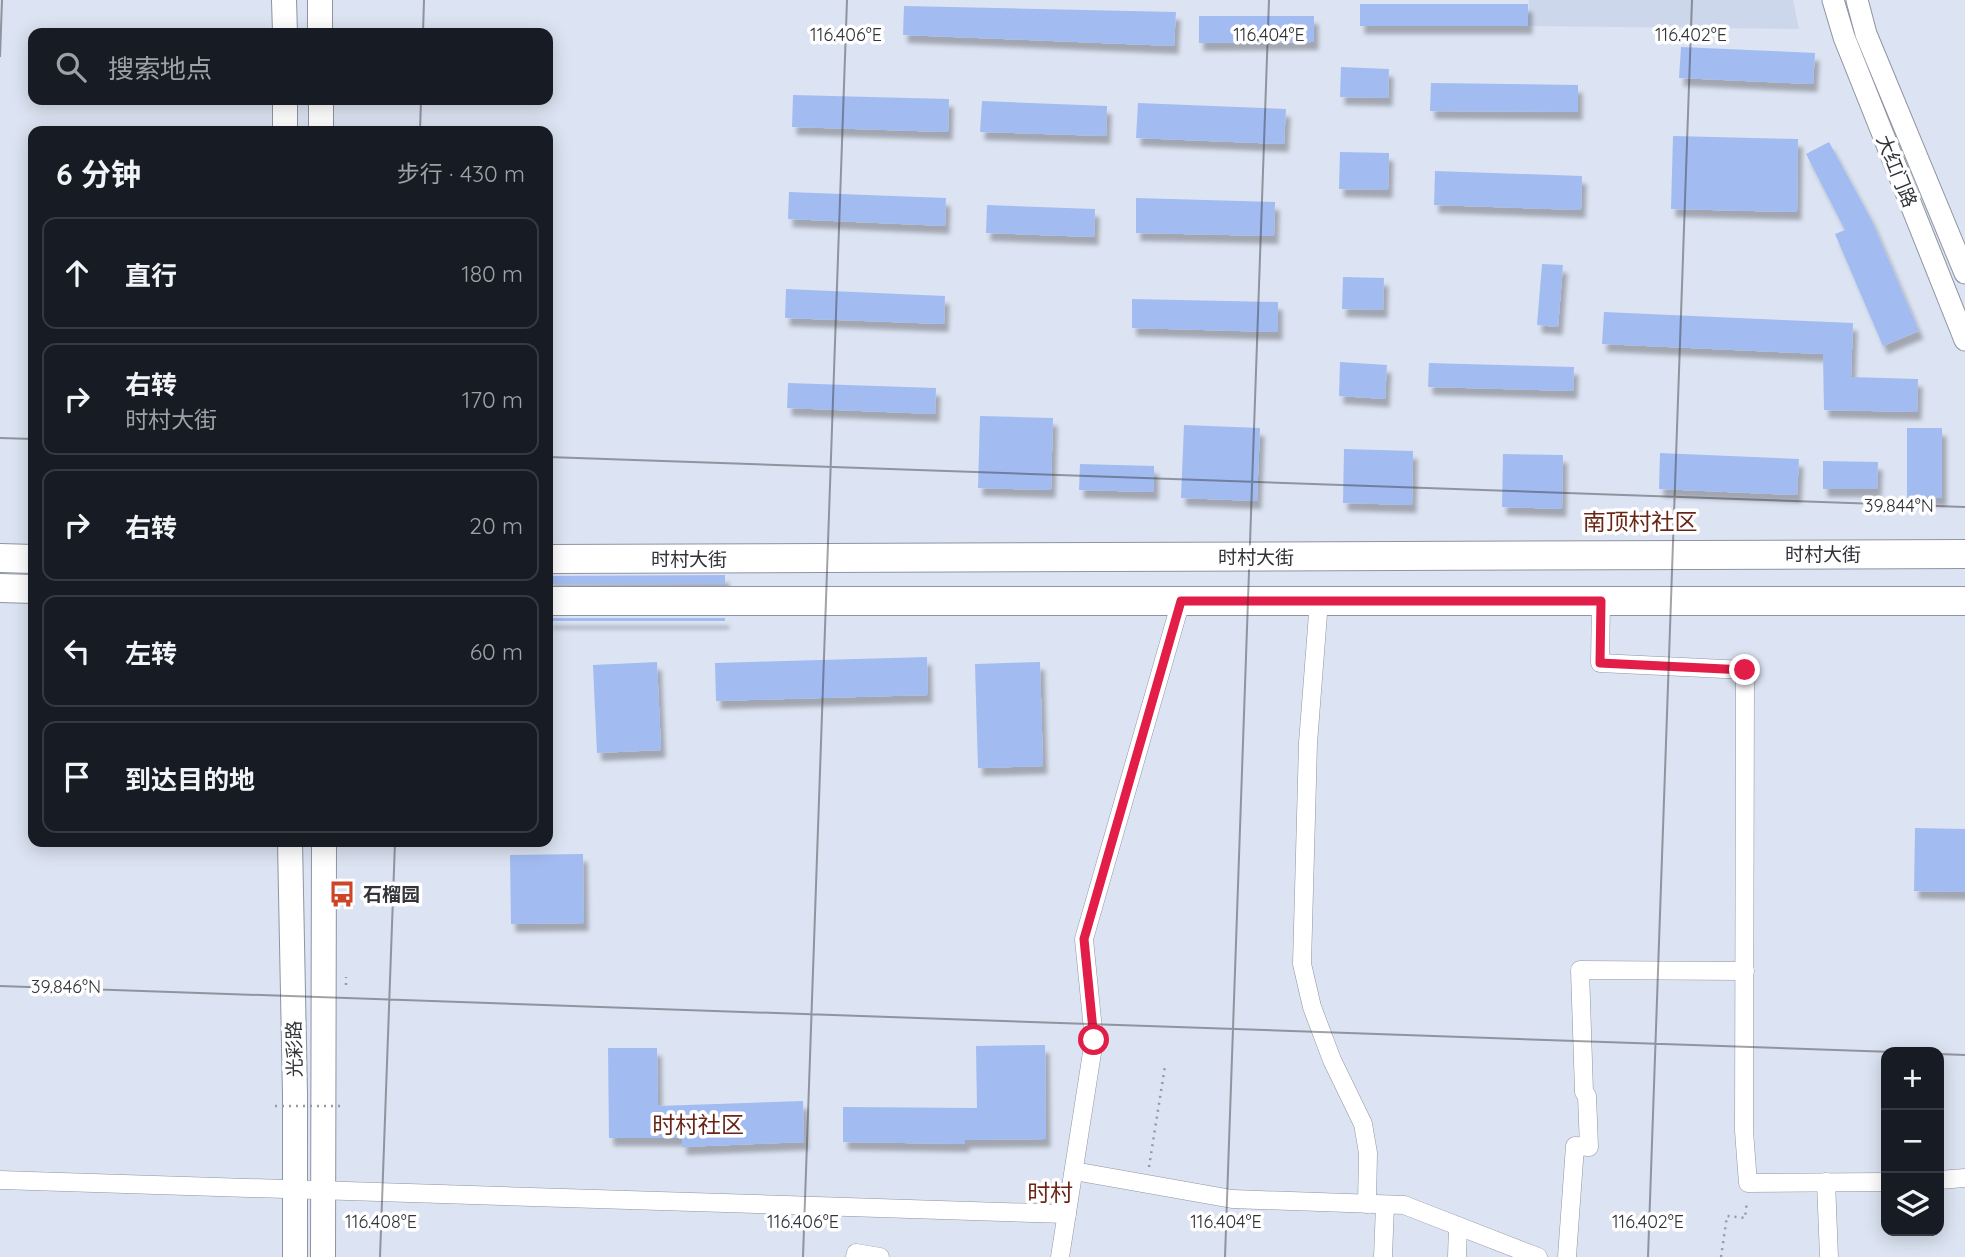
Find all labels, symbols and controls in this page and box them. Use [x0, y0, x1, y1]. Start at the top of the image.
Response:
text: 116.406°E [810, 23, 882, 46]
text: 116.404°E [1233, 23, 1305, 46]
text: 116.402°E [1655, 23, 1727, 46]
search box [28, 28, 553, 105]
icon: search [52, 48, 90, 86]
text: 搜索地点 [108, 52, 212, 85]
street label: 大红门路 [1872, 131, 1922, 211]
text: 6 分钟 [56, 155, 141, 193]
text: 步行 · 430 m [397, 159, 525, 188]
icon: ahead [58, 254, 96, 292]
text: 直行 [125, 259, 177, 292]
text: 180 m [461, 259, 523, 288]
text: 右转 [125, 368, 177, 401]
icon: right [58, 380, 96, 418]
text: 170 m [462, 385, 523, 414]
text: 时村大街 [125, 405, 217, 434]
text: 39.844°N [1864, 494, 1934, 517]
icon: right [58, 506, 96, 544]
district label: 南顶村社区 [1583, 507, 1698, 536]
text: 右转 [125, 511, 177, 544]
text: 20 m [469, 511, 523, 540]
street label: 时村大街 [1785, 542, 1861, 566]
street label: 时村大街 [1218, 545, 1294, 569]
street label: 时村大街 [651, 547, 727, 571]
icon: left [58, 632, 96, 670]
text: 左转 [125, 637, 177, 670]
text: 60 m [470, 637, 523, 666]
route end [1729, 654, 1760, 685]
icon: arrive [58, 758, 96, 796]
text: 到达目的地 [125, 763, 255, 796]
bus stop icon: 石榴园 [327, 879, 357, 909]
place label: 石榴园 [363, 882, 420, 906]
text: 39.846°N [31, 975, 101, 998]
street label: 光彩路 [282, 1020, 306, 1078]
route start [1078, 1024, 1109, 1055]
map controls [1881, 1047, 1944, 1236]
button: + [1881, 1047, 1944, 1110]
district label: 时村社区 [652, 1110, 744, 1139]
button: − [1881, 1110, 1944, 1173]
button: layers [1881, 1173, 1944, 1236]
district label: 时村 [1027, 1178, 1073, 1207]
text: 116.408°E [345, 1210, 417, 1233]
text: 116.406°E [767, 1210, 839, 1233]
text: 116.404°E [1190, 1210, 1262, 1233]
text: 116.402°E [1612, 1210, 1684, 1233]

